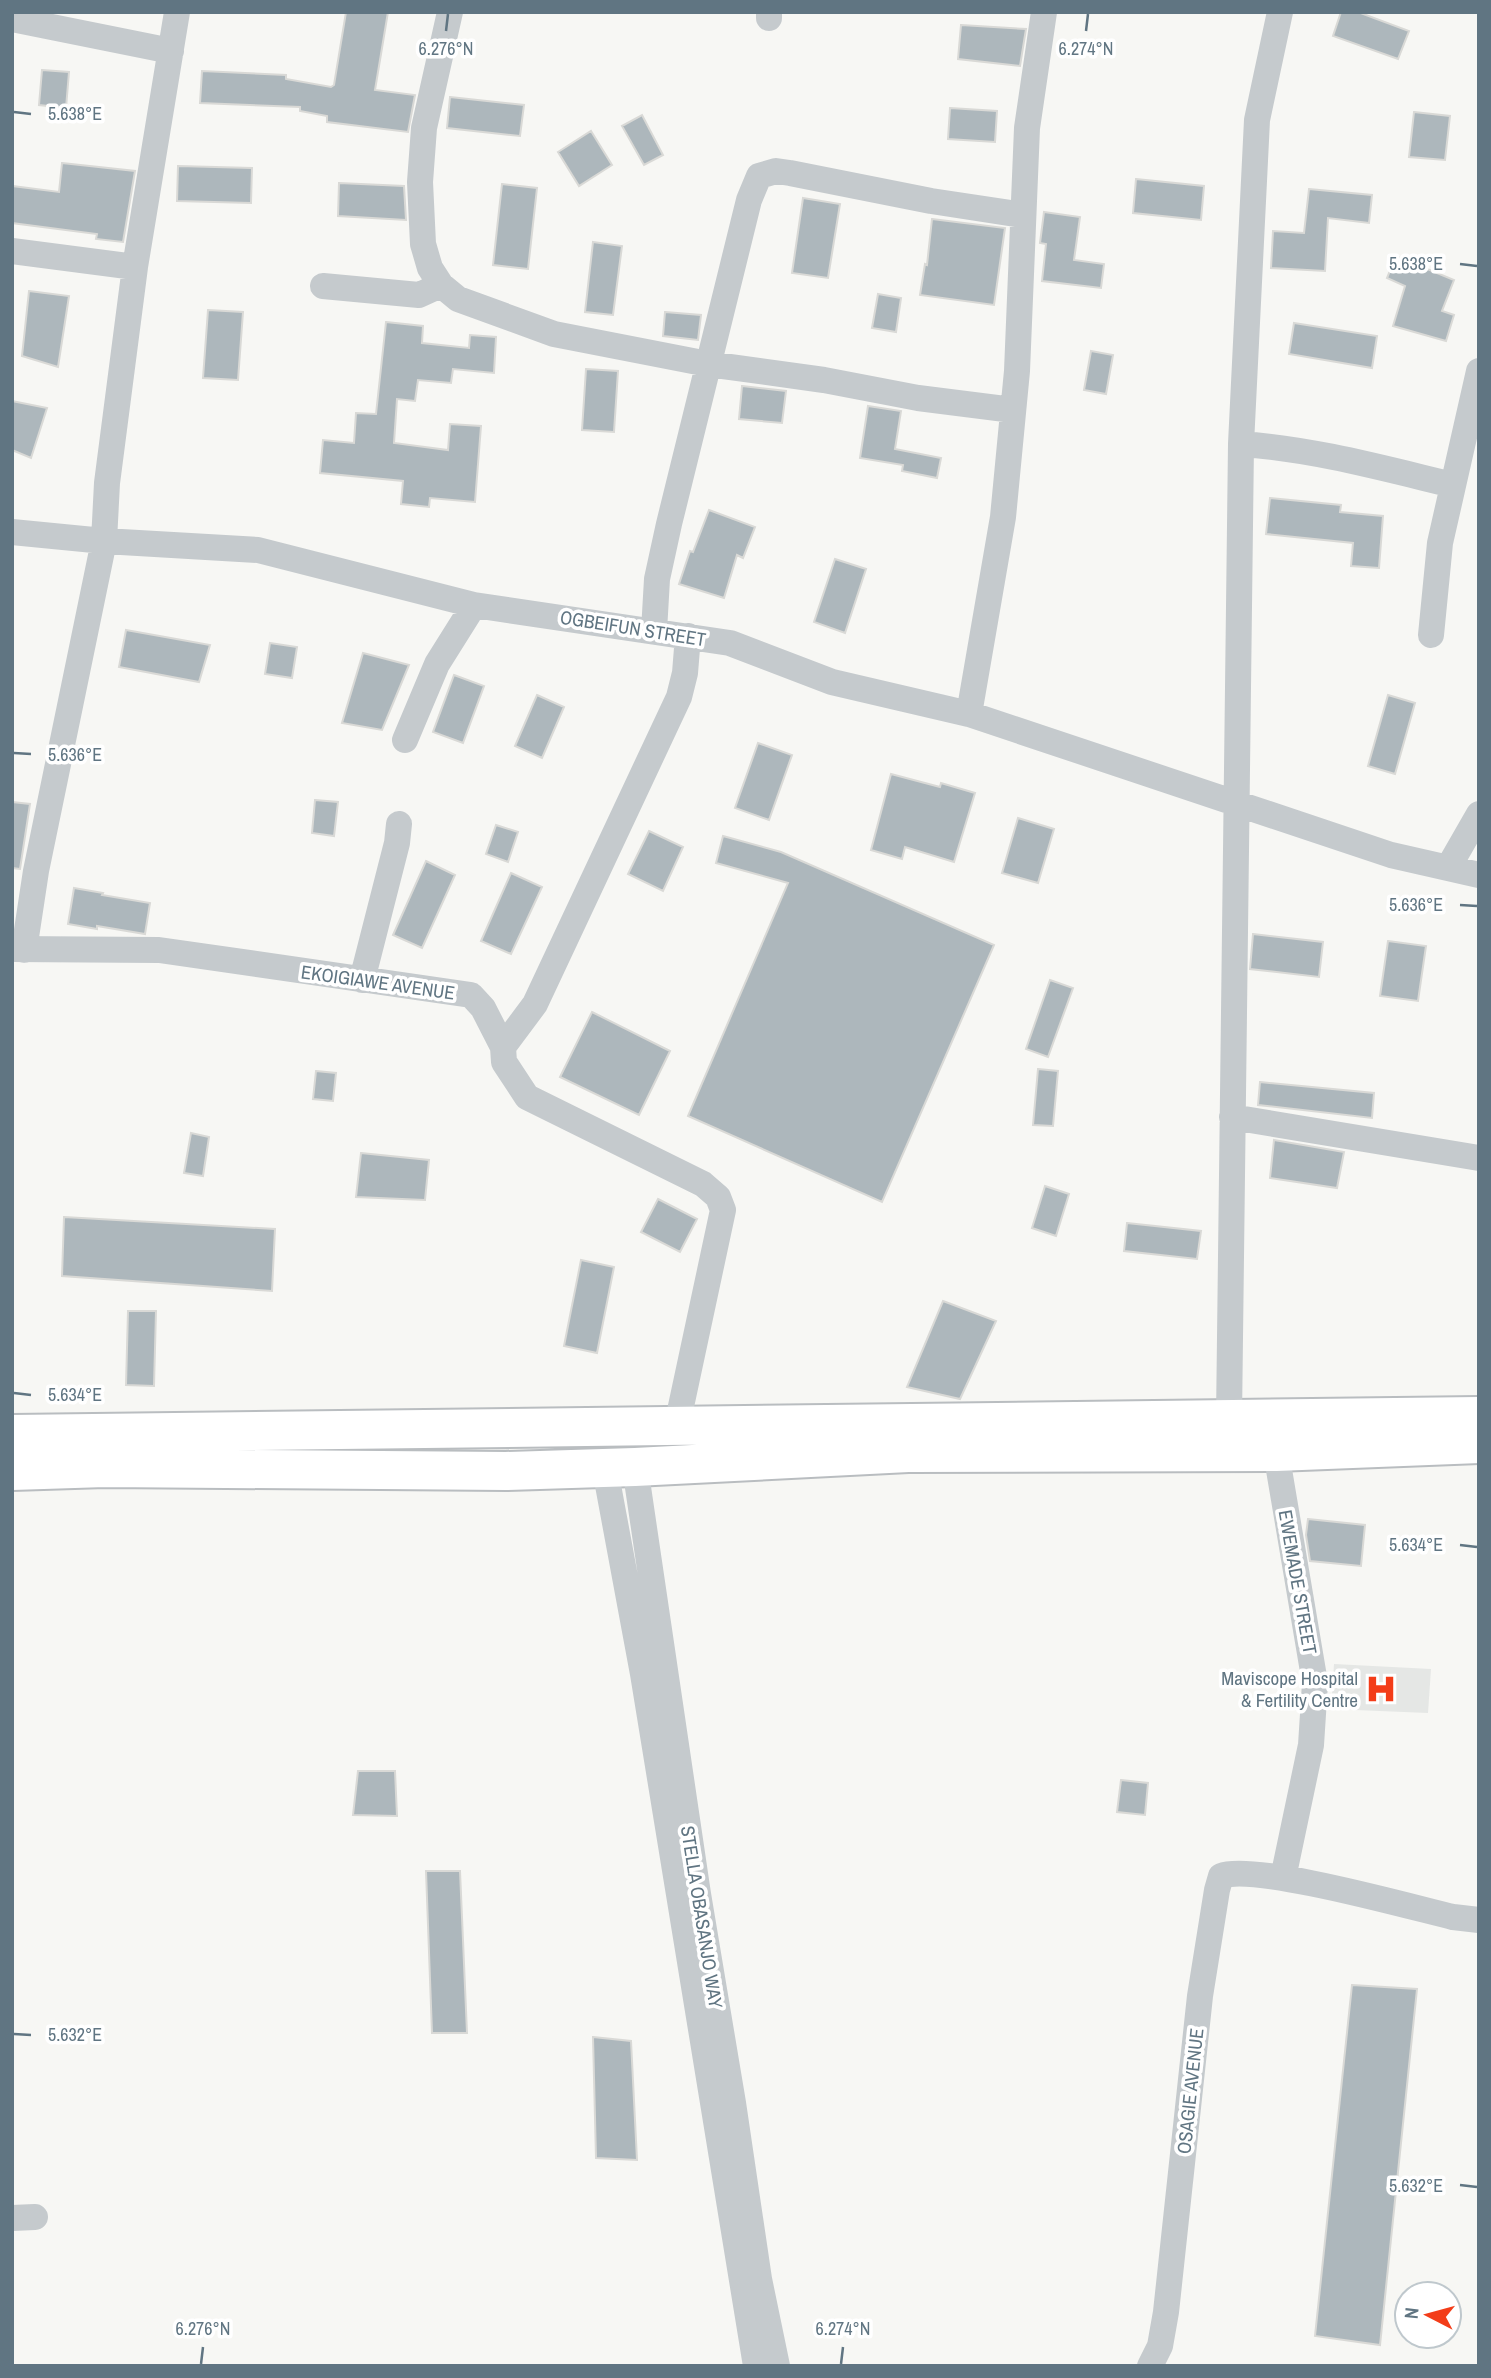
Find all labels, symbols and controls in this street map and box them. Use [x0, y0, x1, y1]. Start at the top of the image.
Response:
text: 6.276°N [419, 36, 473, 61]
text: 6.274°N [1059, 36, 1113, 61]
text: 5.638°E [48, 101, 102, 126]
text: 5.638°E [1389, 251, 1443, 276]
street label: OGBEIFUN STREET [558, 604, 708, 652]
text: 5.636°E [48, 742, 102, 767]
text: 5.636°E [1389, 892, 1443, 917]
street label: EKOIGIAWE AVENUE [299, 958, 457, 1006]
text: 5.634°E [48, 1382, 102, 1407]
street label: EWEMADE STREET [1272, 1508, 1324, 1657]
text: 5.634°E [1389, 1532, 1443, 1557]
place label: Maviscope Hospital & Fertility Centre [1221, 1665, 1358, 1713]
hospital icon: Maviscope Hospital & Fertility Centre [1364, 1672, 1398, 1706]
street label: STELLA OBASANJO WAY [675, 1824, 729, 2011]
text: 5.632°E [48, 2022, 102, 2047]
street label: OSAGIE AVENUE [1170, 2027, 1210, 2155]
text: 5.632°E [1389, 2173, 1443, 2198]
north arrow [1393, 2280, 1463, 2350]
text: N [1398, 2306, 1425, 2320]
text: 6.276°N [176, 2316, 230, 2341]
text: 6.274°N [816, 2316, 870, 2341]

